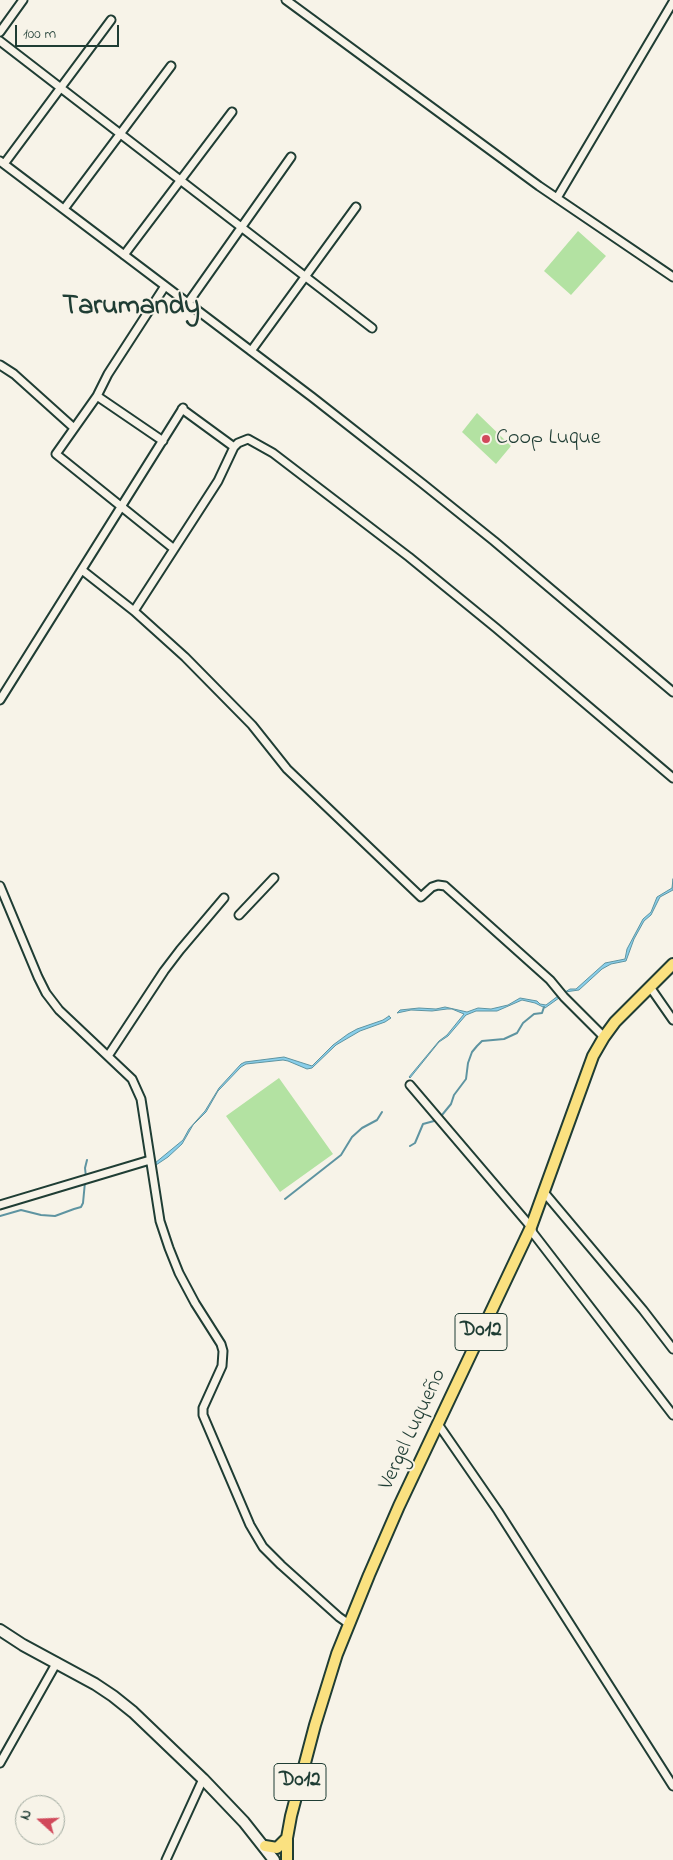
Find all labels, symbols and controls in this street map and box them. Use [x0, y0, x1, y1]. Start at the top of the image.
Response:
scale bar [18, 15, 121, 47]
text: 100 m [23, 23, 56, 45]
district label: Tarumandy [62, 291, 200, 325]
place label: Coop Luque [496, 426, 601, 452]
marker: Coop Luque [480, 433, 492, 445]
road number: D012 [455, 1314, 507, 1350]
street label: Vergel Luqueño [374, 1365, 454, 1495]
road number: D012 [274, 1764, 326, 1800]
north arrow [15, 1795, 65, 1845]
text: N [15, 1807, 38, 1823]

